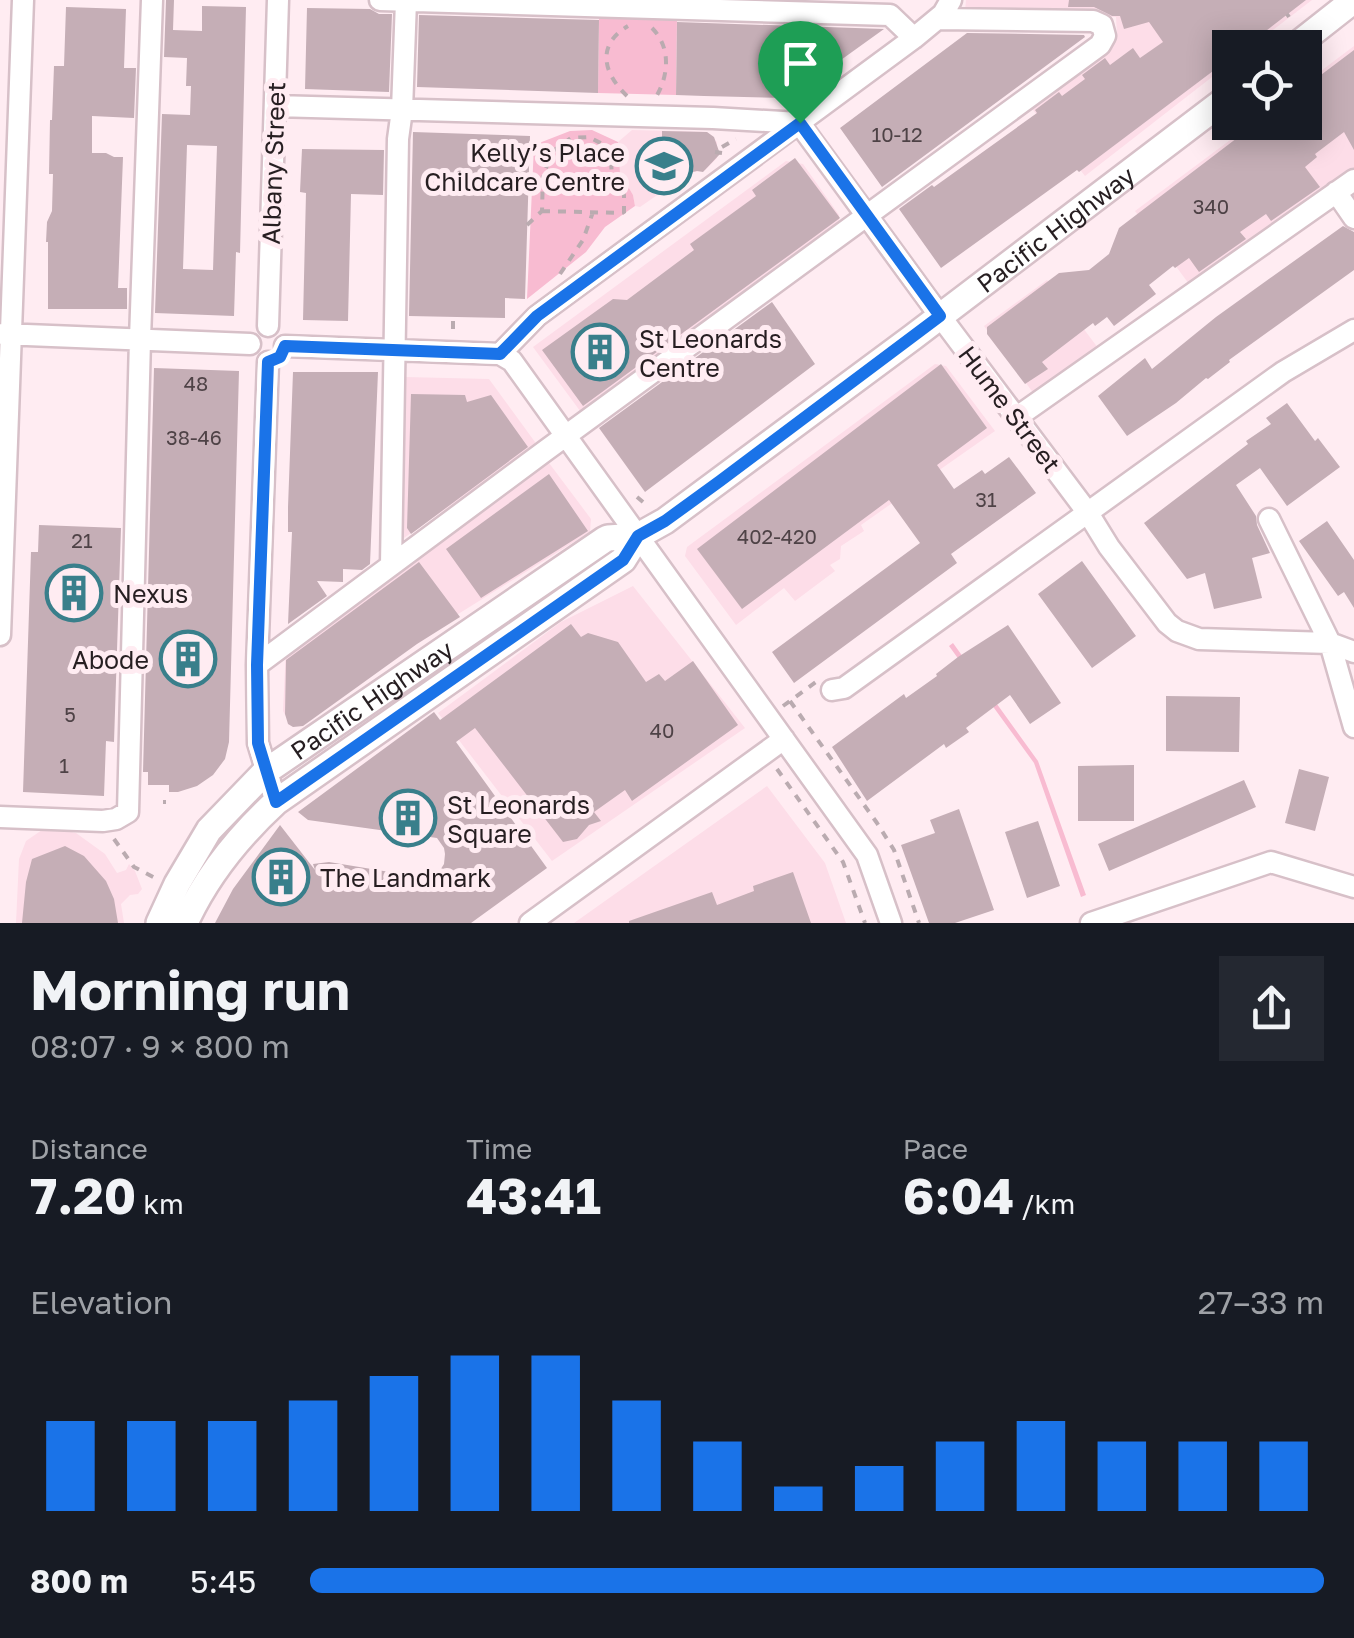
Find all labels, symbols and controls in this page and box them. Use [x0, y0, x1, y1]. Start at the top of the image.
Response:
pin [758, 21, 843, 124]
map controls [1212, 30, 1322, 140]
button: locate [1212, 30, 1322, 140]
icon: arrive [773, 36, 828, 91]
street label: Albany Street [255, 81, 291, 245]
house number: 10-12 [872, 122, 923, 146]
school or university icon: Kelly’s Place Childcare Centre [634, 136, 694, 196]
place label: Kelly’s Place Childcare Centre [424, 137, 625, 197]
street label: Pacific Highway [970, 159, 1140, 299]
house number: 340 [1193, 194, 1229, 218]
building icon: St Leonards Centre [570, 322, 630, 382]
place label: St Leonards Centre [639, 323, 782, 383]
street label: Hume Street [952, 339, 1068, 479]
house number: 48 [184, 371, 208, 395]
house number: 38-46 [166, 425, 222, 449]
house number: 31 [975, 487, 997, 511]
house number: 402-420 [737, 524, 817, 548]
house number: 21 [71, 528, 93, 552]
building icon: Nexus [44, 563, 104, 623]
place label: Nexus [113, 578, 188, 609]
building icon: Abode [158, 629, 218, 689]
street label: Pacific Highway [284, 633, 458, 766]
place label: Abode [72, 644, 149, 675]
house number: 5 [64, 702, 76, 726]
house number: 40 [650, 718, 674, 742]
house number: 1 [59, 753, 69, 777]
building icon: St Leonards Square [378, 788, 438, 848]
place label: St Leonards Square [447, 789, 590, 849]
building icon: The Landmark [251, 847, 311, 907]
place label: The Landmark [320, 862, 491, 893]
text: Morning run [30, 956, 350, 1022]
button: share [1219, 956, 1324, 1061]
text: 08:07 · 9 × 800 m [30, 1027, 290, 1065]
text: Distance [30, 1132, 148, 1165]
text: Time [466, 1132, 532, 1165]
text: Pace [903, 1132, 968, 1165]
text: 7.20 [30, 1165, 136, 1225]
text: 43:41 [466, 1165, 601, 1225]
text: 6:04 [903, 1165, 1014, 1225]
text: km [136, 1187, 184, 1220]
text: /km [1014, 1187, 1075, 1220]
text: Elevation [30, 1283, 172, 1321]
text: 27–33 m [1198, 1283, 1324, 1321]
text: 800 m [30, 1562, 128, 1600]
text: 5:45 [190, 1562, 256, 1600]

